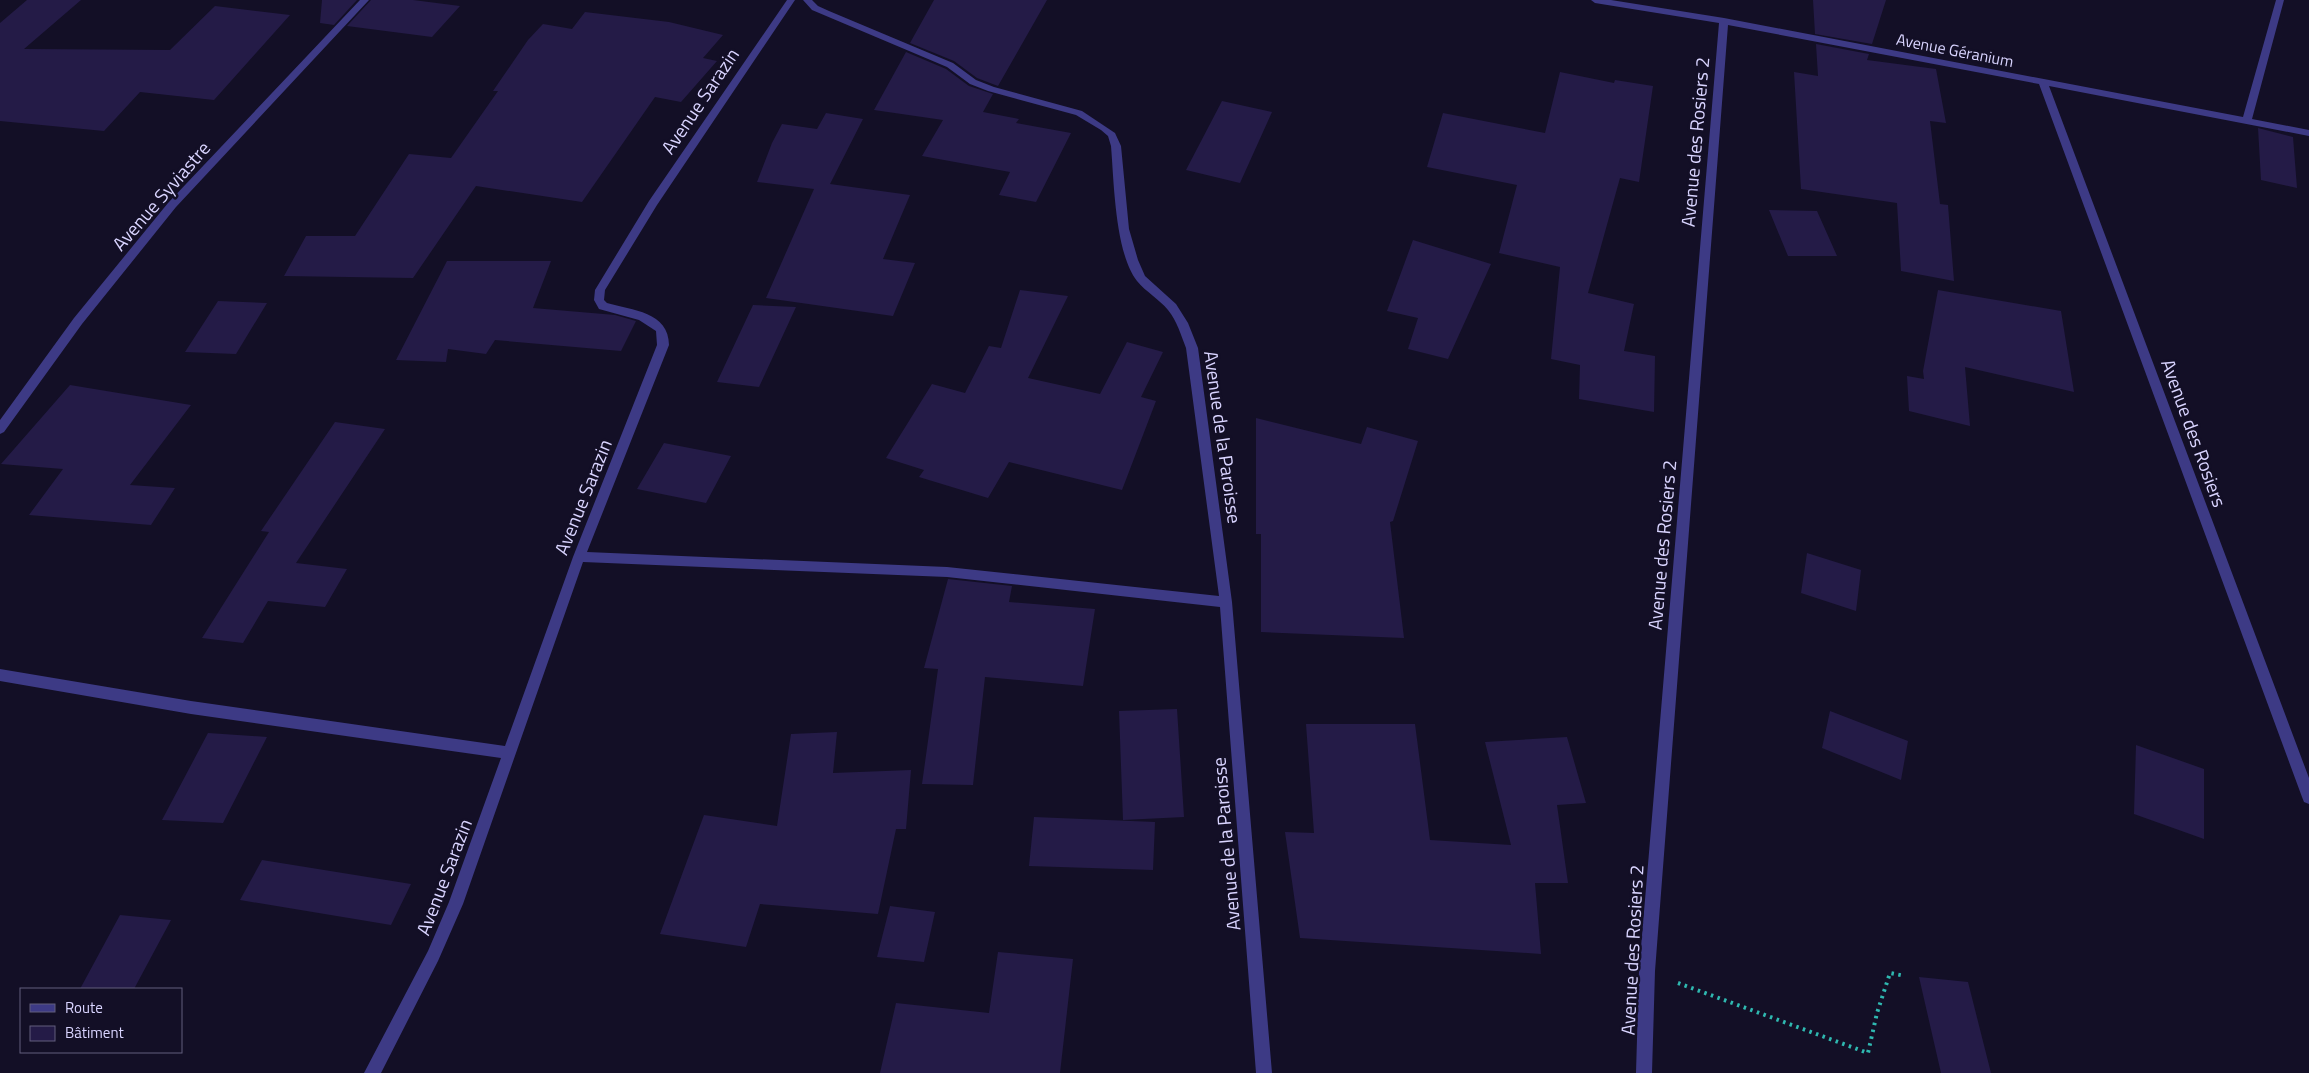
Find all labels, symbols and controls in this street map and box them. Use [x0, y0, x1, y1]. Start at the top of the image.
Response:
street label: Avenue Géranium [1894, 27, 2016, 73]
street label: Avenue Sarazin [653, 42, 746, 160]
street label: Avenue des Rosiers 2 [1673, 56, 1716, 228]
street label: Avenue Syviastre [105, 134, 217, 257]
street label: Avenue de la Paroisse [1197, 349, 1250, 525]
street label: Avenue des Rosiers [2154, 355, 2235, 511]
street label: Avenue Sarazin [546, 435, 619, 559]
street label: Avenue des Rosiers 2 [1640, 459, 1683, 631]
street label: Avenue de la Paroisse [1203, 756, 1248, 932]
street label: Avenue Sarazin [408, 814, 479, 939]
street label: Avenue des Rosiers 2 [1613, 864, 1650, 1036]
legend [20, 988, 182, 1053]
text: Route [65, 996, 103, 1019]
text: Bâtiment [65, 1021, 124, 1044]

